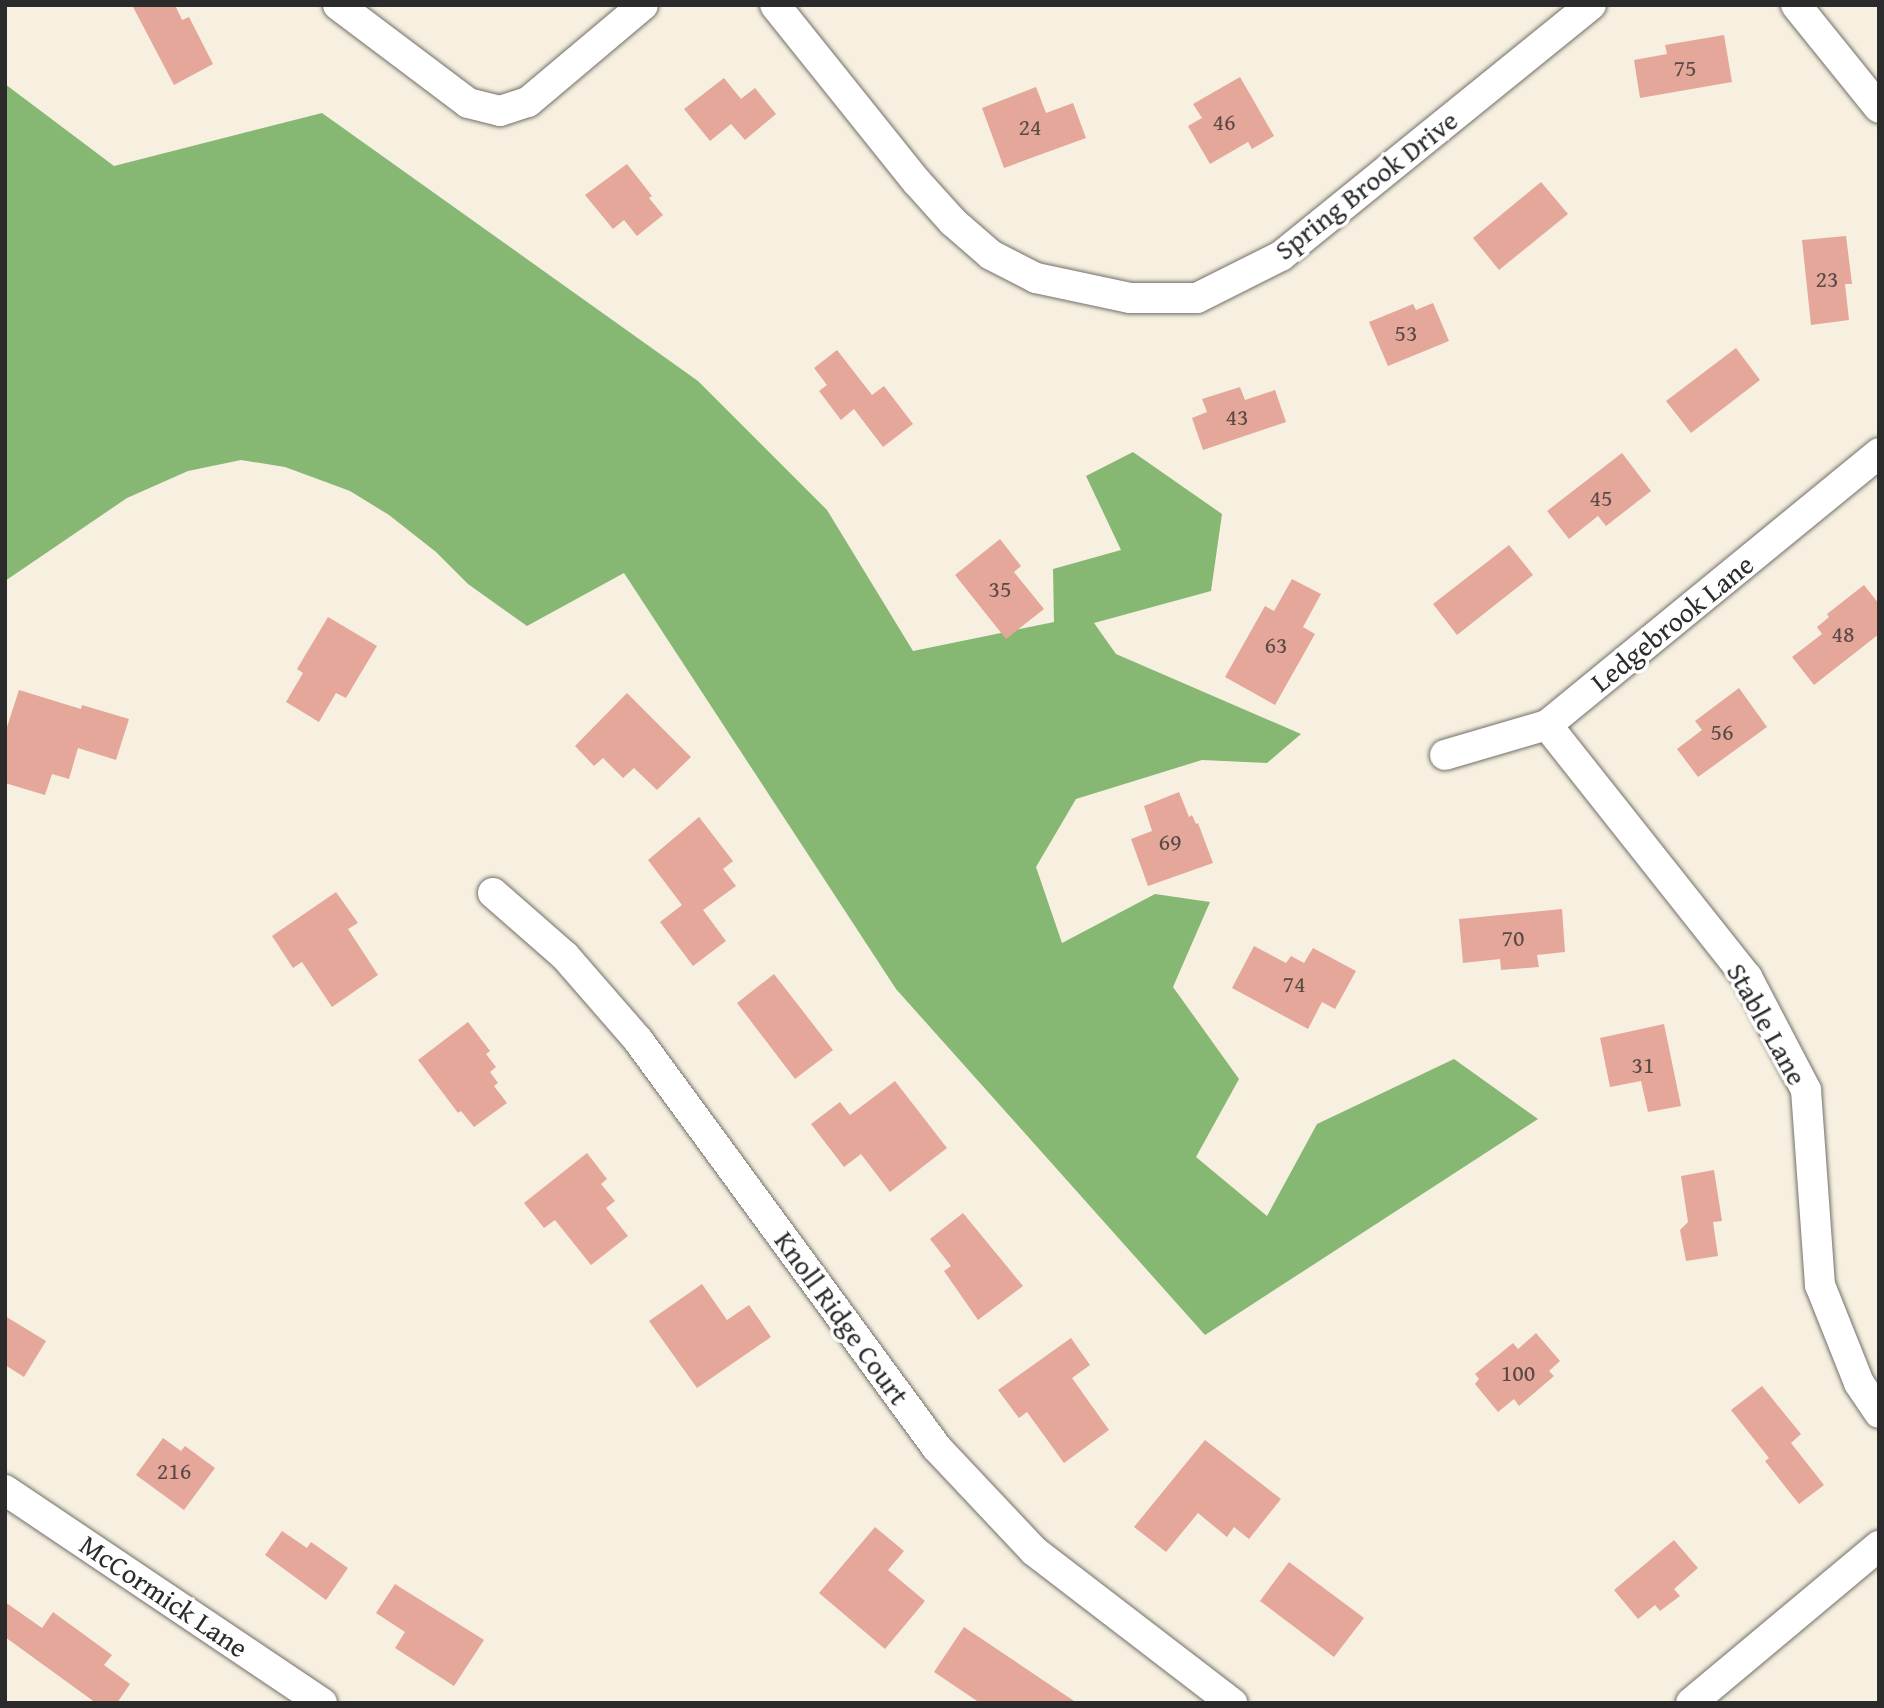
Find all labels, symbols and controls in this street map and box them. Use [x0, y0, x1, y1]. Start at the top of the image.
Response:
house number: 75 [1673, 54, 1697, 82]
street label: Spring Brook Drive [1268, 103, 1464, 267]
house number: 46 [1212, 108, 1236, 136]
house number: 24 [1018, 113, 1042, 141]
house number: 23 [1815, 265, 1839, 293]
house number: 53 [1394, 319, 1418, 347]
house number: 43 [1225, 403, 1249, 431]
house number: 45 [1589, 484, 1613, 512]
street label: Ledgebrook Lane [1584, 547, 1760, 699]
house number: 35 [988, 575, 1012, 603]
house number: 48 [1831, 620, 1855, 648]
house number: 63 [1264, 631, 1288, 659]
house number: 56 [1710, 718, 1734, 746]
house number: 69 [1158, 828, 1182, 856]
house number: 70 [1501, 924, 1525, 952]
street label: Stable Lane [1720, 957, 1814, 1091]
house number: 74 [1282, 970, 1306, 998]
house number: 31 [1631, 1051, 1655, 1079]
street label: Knoll Ridge Court [768, 1225, 916, 1411]
house number: 100 [1501, 1359, 1535, 1387]
house number: 216 [157, 1457, 191, 1485]
street label: McCormick Lane [74, 1527, 254, 1665]

